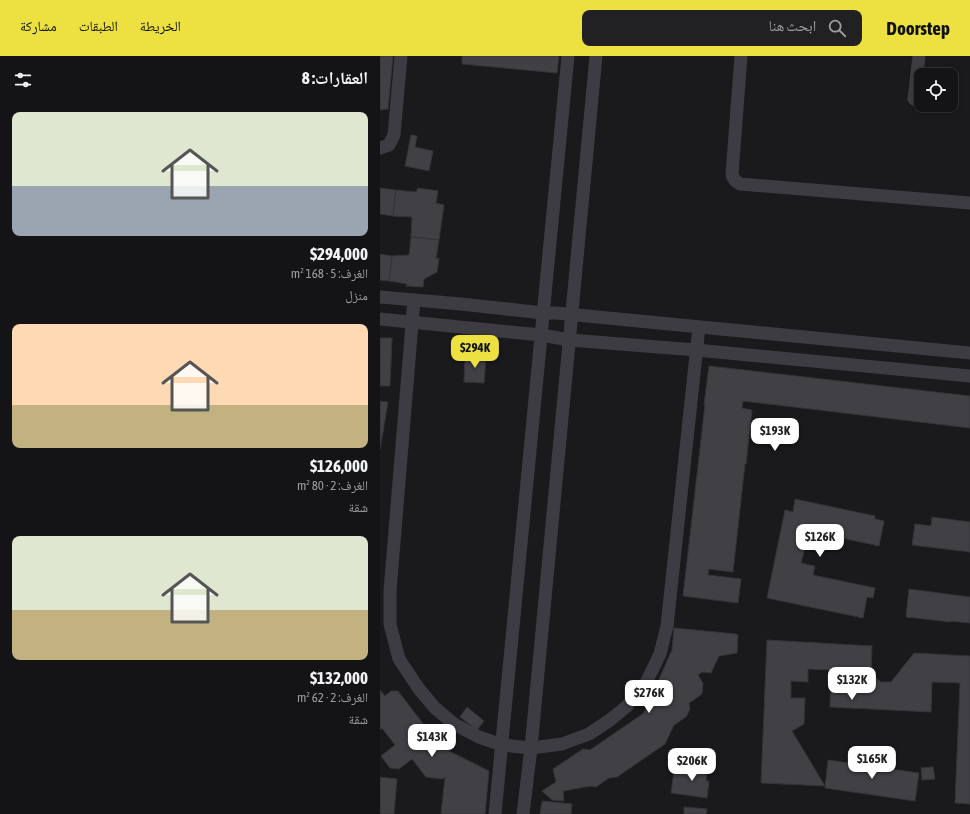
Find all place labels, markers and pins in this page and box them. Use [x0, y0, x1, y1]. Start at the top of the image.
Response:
pin: $294K [447, 335, 503, 369]
pin: $193K [747, 418, 803, 452]
pin: $126K [792, 524, 848, 558]
pin: $132K [824, 667, 880, 701]
pin: $276K [621, 680, 677, 714]
pin: $143K [404, 724, 460, 758]
pin: $165K [844, 746, 900, 780]
pin: $206K [664, 748, 720, 782]

